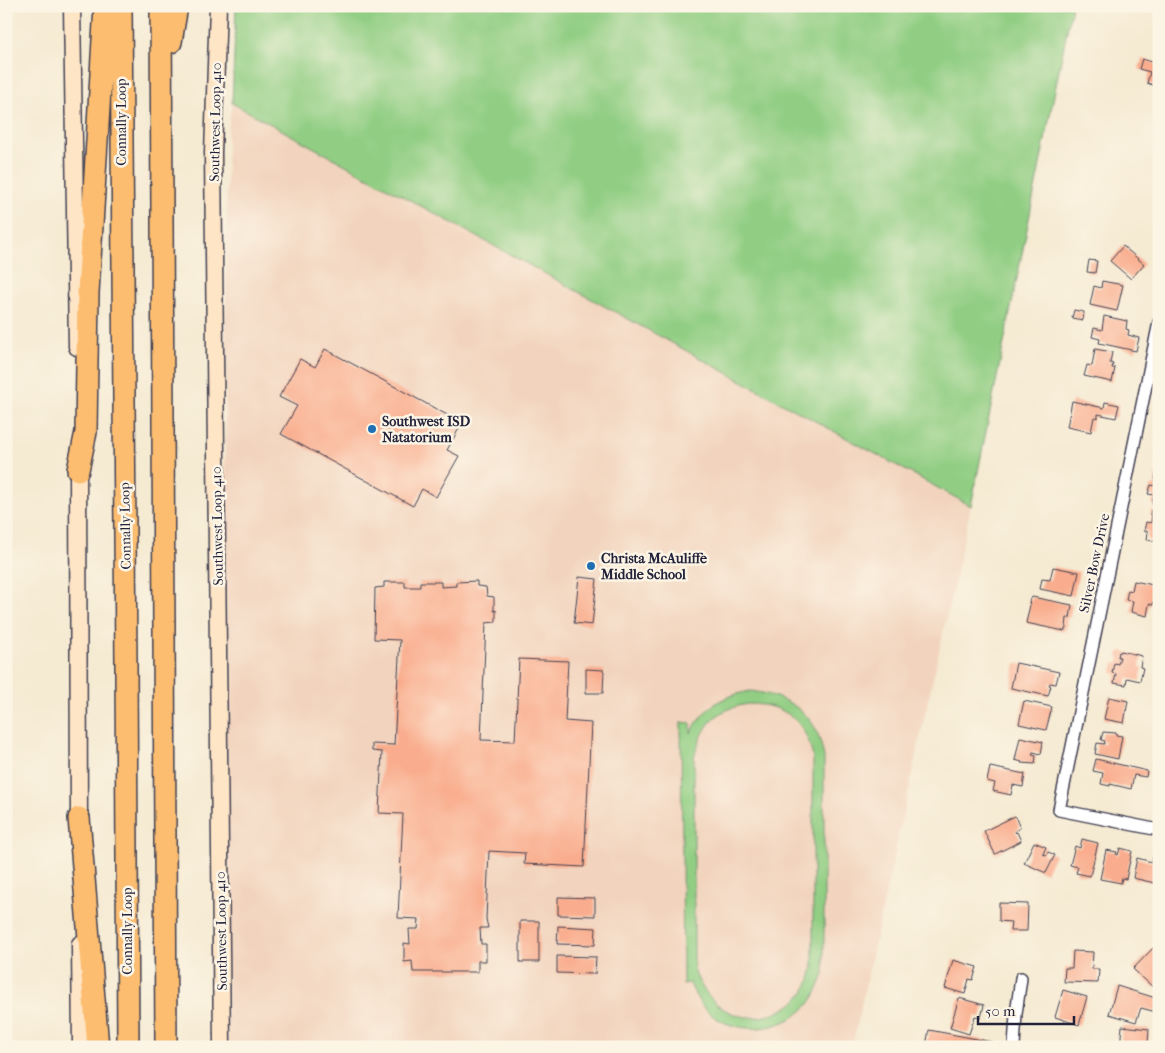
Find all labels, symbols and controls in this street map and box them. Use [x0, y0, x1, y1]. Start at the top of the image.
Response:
street label: Southwest Loop 410 [206, 62, 225, 182]
street label: Connally Loop [113, 78, 130, 166]
place label: Southwest ISD Natatorium [382, 413, 471, 446]
marker: Southwest ISD Natatorium [366, 423, 378, 435]
street label: Southwest Loop 410 [208, 466, 227, 586]
street label: Connally Loop [116, 482, 135, 570]
street label: Silver Bow Drive [1076, 512, 1113, 614]
place label: Christa McAuliffe Middle School [600, 550, 707, 583]
marker: Christa McAuliffe Middle School [585, 560, 597, 572]
street label: Southwest Loop 410 [212, 871, 231, 991]
street label: Connally Loop [119, 887, 136, 975]
scale bar [978, 993, 1074, 1025]
text: 50 m [985, 1002, 1016, 1020]

